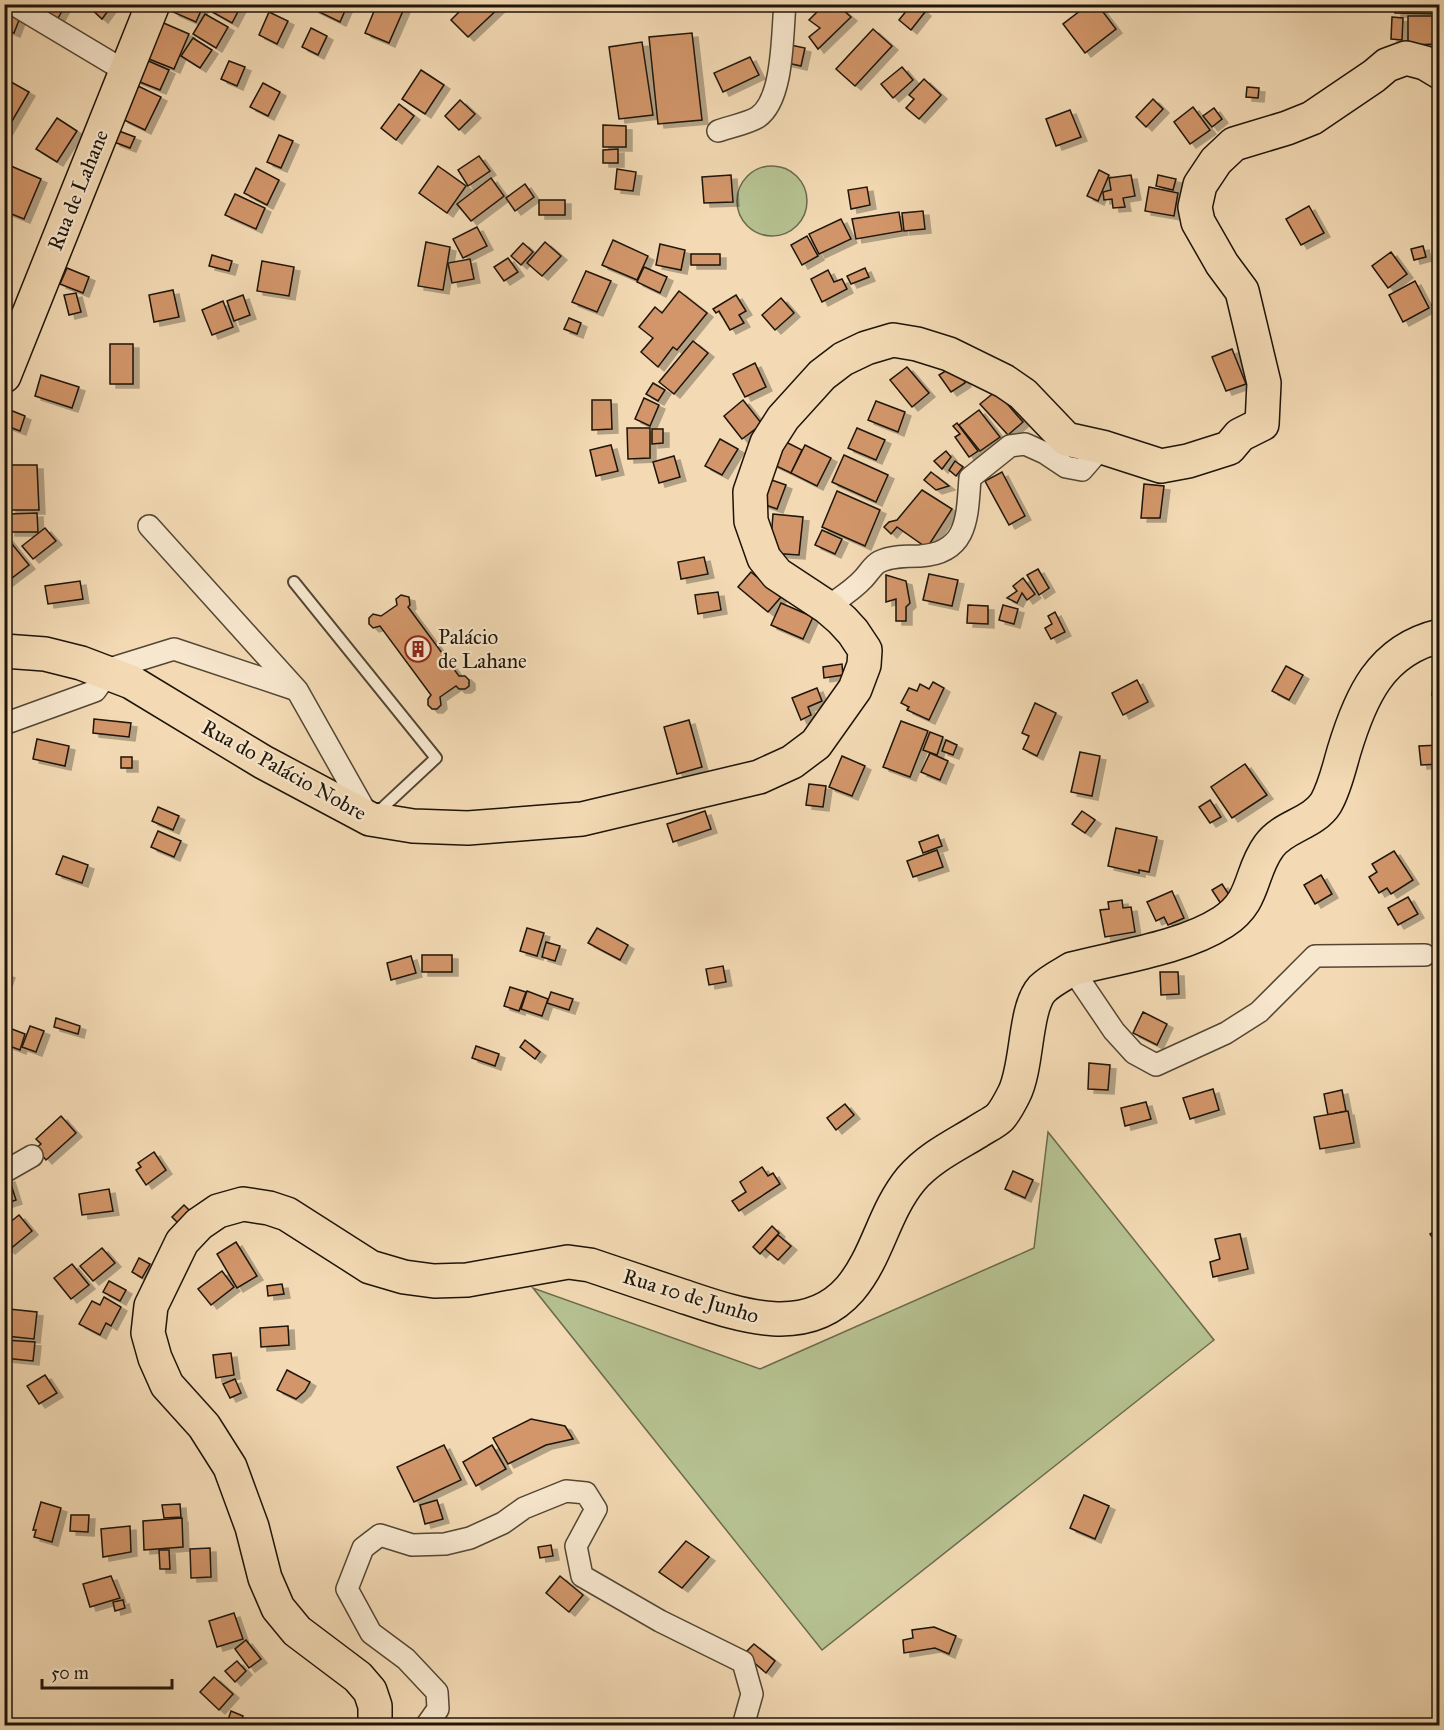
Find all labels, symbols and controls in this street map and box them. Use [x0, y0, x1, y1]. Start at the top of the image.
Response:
street label: Rua de Lahane [42, 126, 114, 254]
place label: Palácio de Lahane [438, 624, 527, 674]
building icon: Palácio de Lahane [403, 634, 433, 664]
street label: Rua do Palácio Nobre [197, 714, 371, 826]
street label: Rua 10 de Junho [620, 1263, 762, 1329]
scale bar [42, 1652, 172, 1690]
text: 50 m [51, 1662, 89, 1684]

